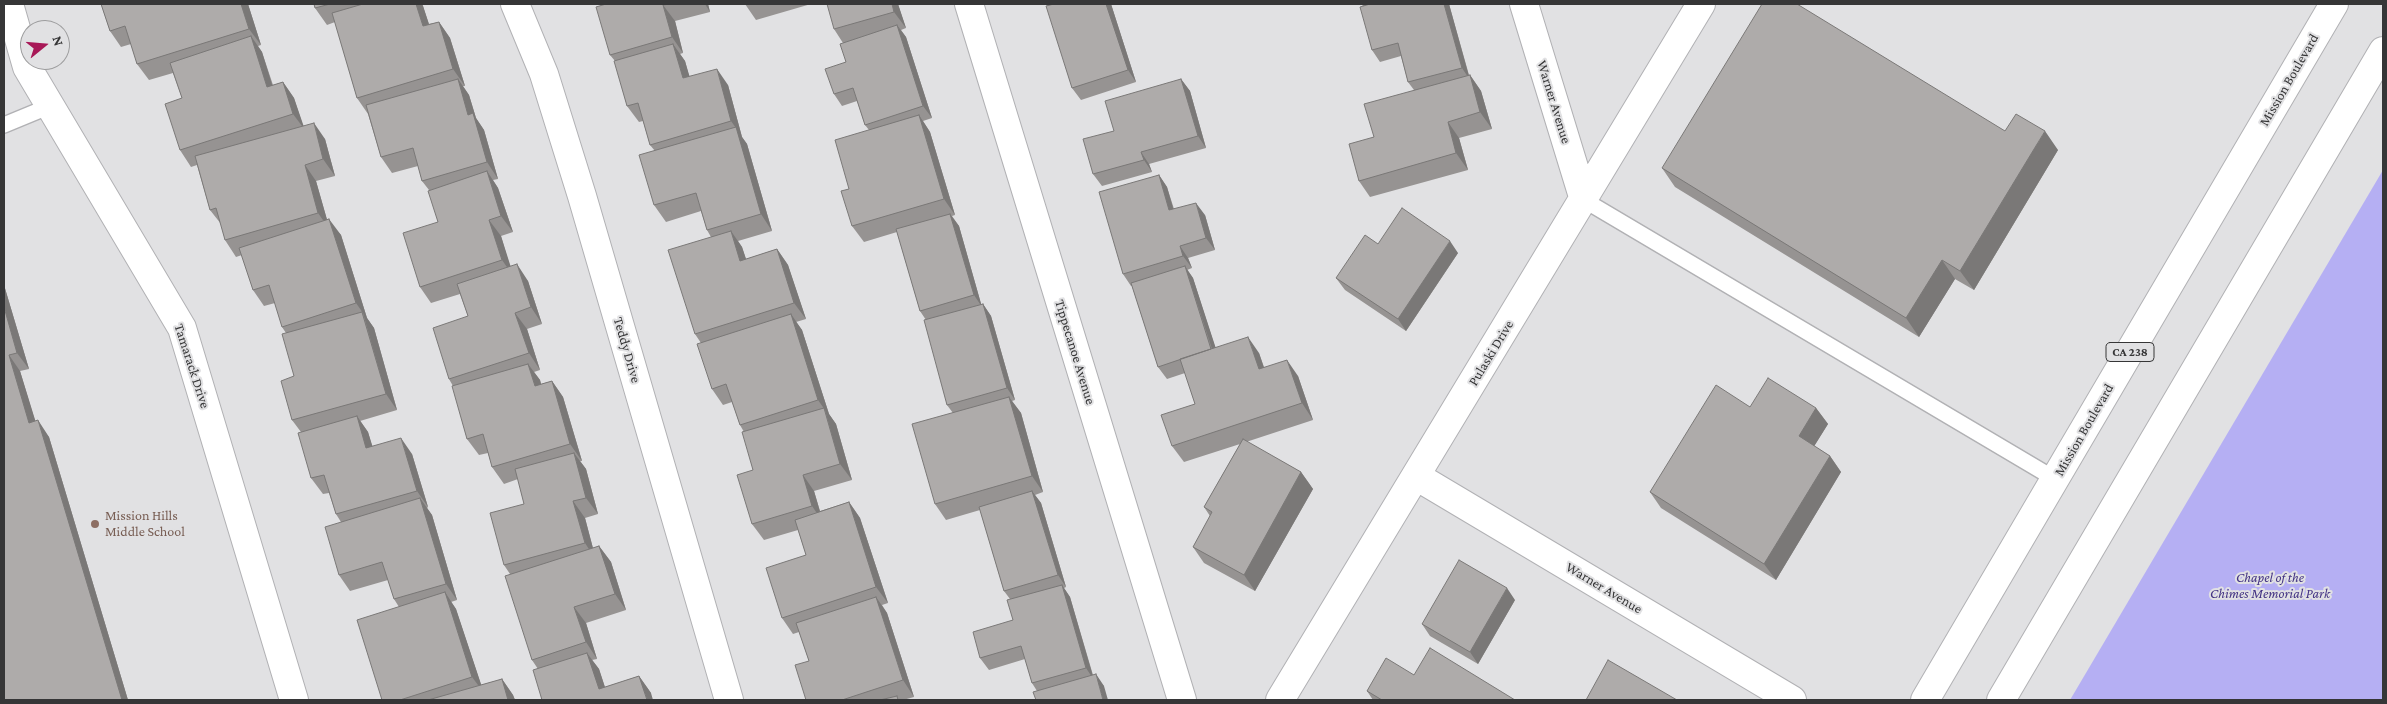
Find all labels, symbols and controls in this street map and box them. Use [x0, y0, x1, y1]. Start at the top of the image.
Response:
north arrow [20, 20, 70, 70]
street label: Mission Boulevard [2256, 31, 2322, 129]
text: N [49, 34, 67, 48]
street label: Warner Avenue [1533, 58, 1575, 146]
street label: Tippecanoe Avenue [1051, 297, 1099, 407]
street label: Teddy Drive [610, 315, 644, 385]
street label: Pulaski Drive [1465, 317, 1517, 389]
street label: Tamarack Drive [170, 322, 214, 410]
road number: CA 238 [2106, 342, 2154, 362]
street label: Mission Boulevard [2051, 381, 2117, 479]
place label: Mission Hills Middle School [105, 508, 185, 540]
marker: Mission Hills Middle School [89, 518, 101, 530]
street label: Warner Avenue [1563, 559, 1645, 617]
park label: Chapel of the Chimes Memorial Park [2210, 570, 2330, 602]

